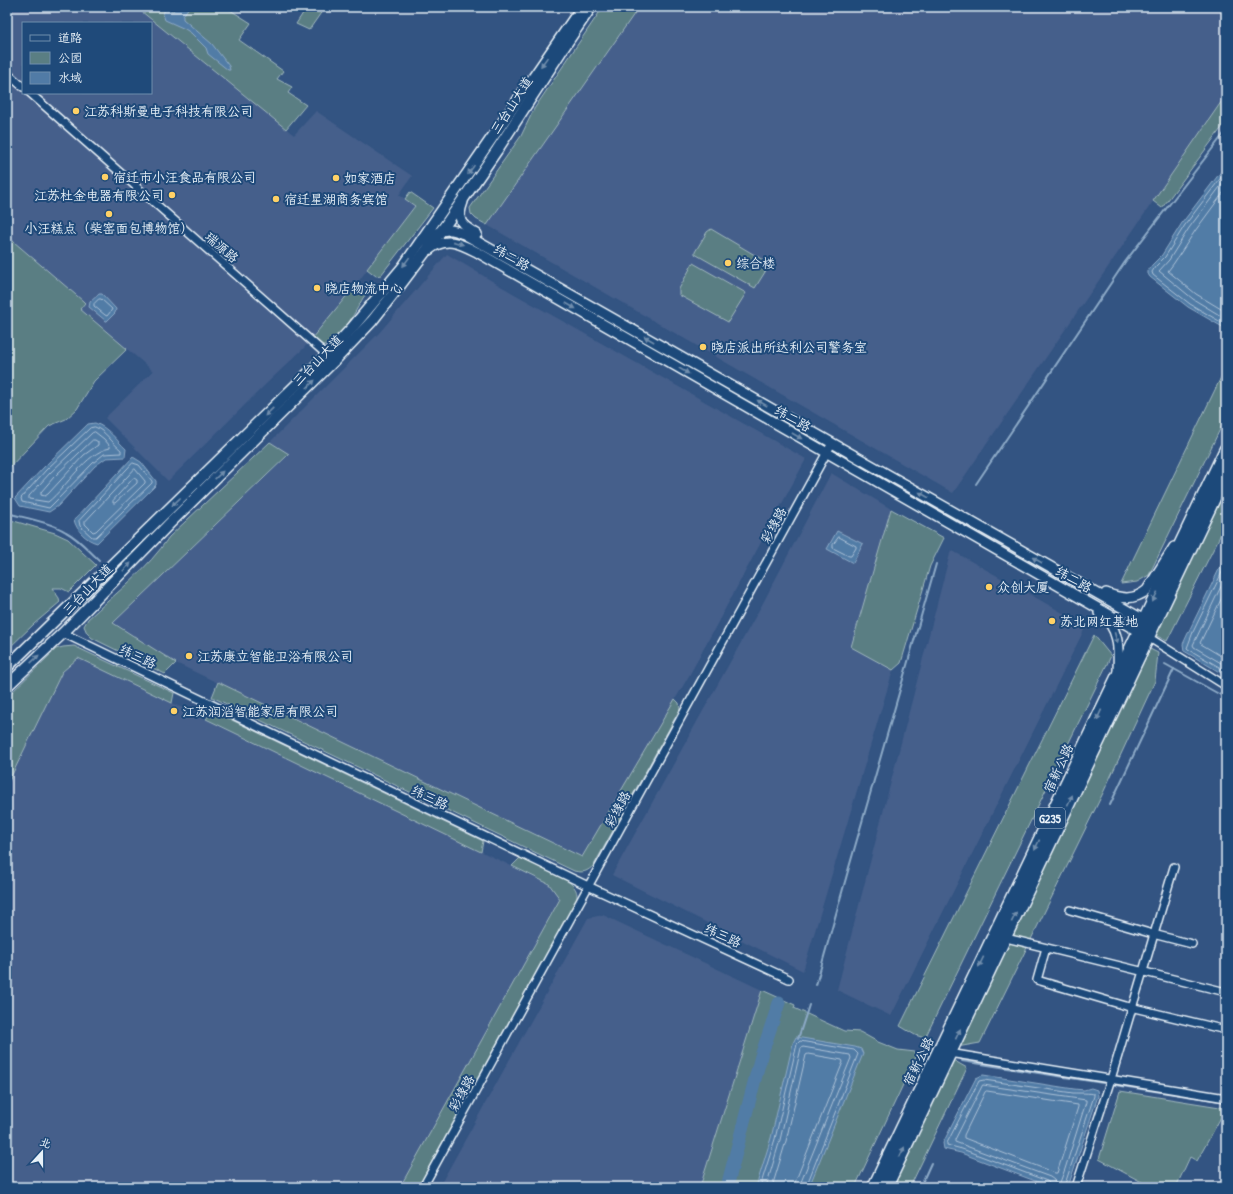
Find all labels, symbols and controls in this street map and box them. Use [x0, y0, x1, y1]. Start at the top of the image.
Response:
legend [22, 22, 152, 94]
text: 道路 [58, 29, 82, 46]
text: 公园 [58, 49, 82, 66]
one-way arrow [540, 57, 548, 67]
text: 水域 [58, 69, 82, 86]
street label: 三台山大道 [486, 73, 536, 137]
place label: 江苏科斯曼电子科技有限公司 [84, 102, 253, 120]
marker: 江苏科斯曼电子科技有限公司 [71, 106, 81, 116]
one-way arrow [467, 164, 475, 175]
place label: 宿迁市小汪食品有限公司 [113, 168, 256, 186]
place label: 如家酒店 [344, 169, 396, 187]
marker: 宿迁市小汪食品有限公司 [100, 172, 110, 182]
marker: 如家酒店 [331, 173, 341, 183]
place label: 江苏杜金电器有限公司 [34, 186, 164, 204]
marker: 江苏杜金电器有限公司 [167, 190, 177, 200]
place label: 宿迁星湖商务宾馆 [284, 190, 388, 208]
marker: 宿迁星湖商务宾馆 [271, 194, 281, 204]
marker: 小汪糕点（柴窑面包博物馆） [104, 209, 114, 219]
place label: 小汪糕点（柴窑面包博物馆） [24, 219, 194, 237]
street label: 瑞源路 [201, 227, 243, 267]
street label: 纬二路 [491, 239, 533, 275]
one-way arrow [452, 240, 464, 246]
place label: 综合楼 [736, 254, 775, 272]
one-way arrow [402, 257, 410, 268]
marker: 综合楼 [723, 258, 733, 268]
place label: 晓店物流中心 [325, 279, 403, 297]
marker: 晓店物流中心 [312, 283, 322, 293]
one-way arrow [565, 303, 577, 310]
street label: 三台山大道 [288, 330, 346, 390]
one-way arrow [643, 336, 655, 343]
place label: 晓店派出所达利公司警务室 [711, 338, 867, 356]
marker: 晓店派出所达利公司警务室 [698, 342, 708, 352]
one-way arrow [678, 368, 690, 375]
one-way arrow [306, 379, 316, 389]
one-way arrow [756, 400, 768, 407]
street label: 纬二路 [772, 400, 814, 436]
one-way arrow [264, 407, 274, 417]
one-way arrow [791, 432, 803, 439]
one-way arrow [214, 470, 224, 480]
one-way arrow [918, 492, 930, 499]
one-way arrow [171, 497, 181, 507]
street label: 彩缘路 [756, 504, 790, 546]
one-way arrow [1031, 556, 1043, 563]
street label: 三台山大道 [58, 559, 116, 619]
street label: 纬二路 [1053, 561, 1095, 597]
one-way arrow [122, 562, 132, 572]
place label: 众创大厦 [997, 578, 1049, 596]
marker: 众创大厦 [984, 582, 994, 592]
one-way arrow [1152, 592, 1158, 603]
place label: 苏北网红基地 [1060, 612, 1138, 630]
marker: 苏北网红基地 [1047, 616, 1057, 626]
one-way arrow [1114, 632, 1120, 645]
street label: 纬三路 [117, 639, 159, 673]
place label: 江苏康立智能卫浴有限公司 [197, 647, 353, 665]
marker: 江苏康立智能卫浴有限公司 [184, 651, 194, 661]
one-way arrow [30, 654, 40, 664]
place label: 江苏润滔智能家居有限公司 [182, 702, 338, 720]
marker: 江苏润滔智能家居有限公司 [169, 706, 179, 716]
one-way arrow [1096, 709, 1102, 720]
street label: 宿新公路 [1039, 741, 1077, 795]
street label: 纬三路 [409, 780, 451, 814]
street label: 彩缘路 [600, 788, 634, 830]
one-way arrow [1067, 794, 1073, 805]
road number: G235 [1035, 808, 1065, 828]
one-way arrow [1034, 839, 1040, 850]
one-way arrow [1011, 911, 1017, 923]
street label: 纬三路 [702, 919, 744, 951]
one-way arrow [978, 956, 984, 968]
one-way arrow [955, 1029, 961, 1040]
street label: 宿新公路 [899, 1034, 937, 1088]
street label: 彩缘路 [444, 1072, 478, 1114]
north arrow [22, 1132, 62, 1172]
text: 北 [38, 1134, 53, 1151]
one-way arrow [899, 1146, 905, 1157]

